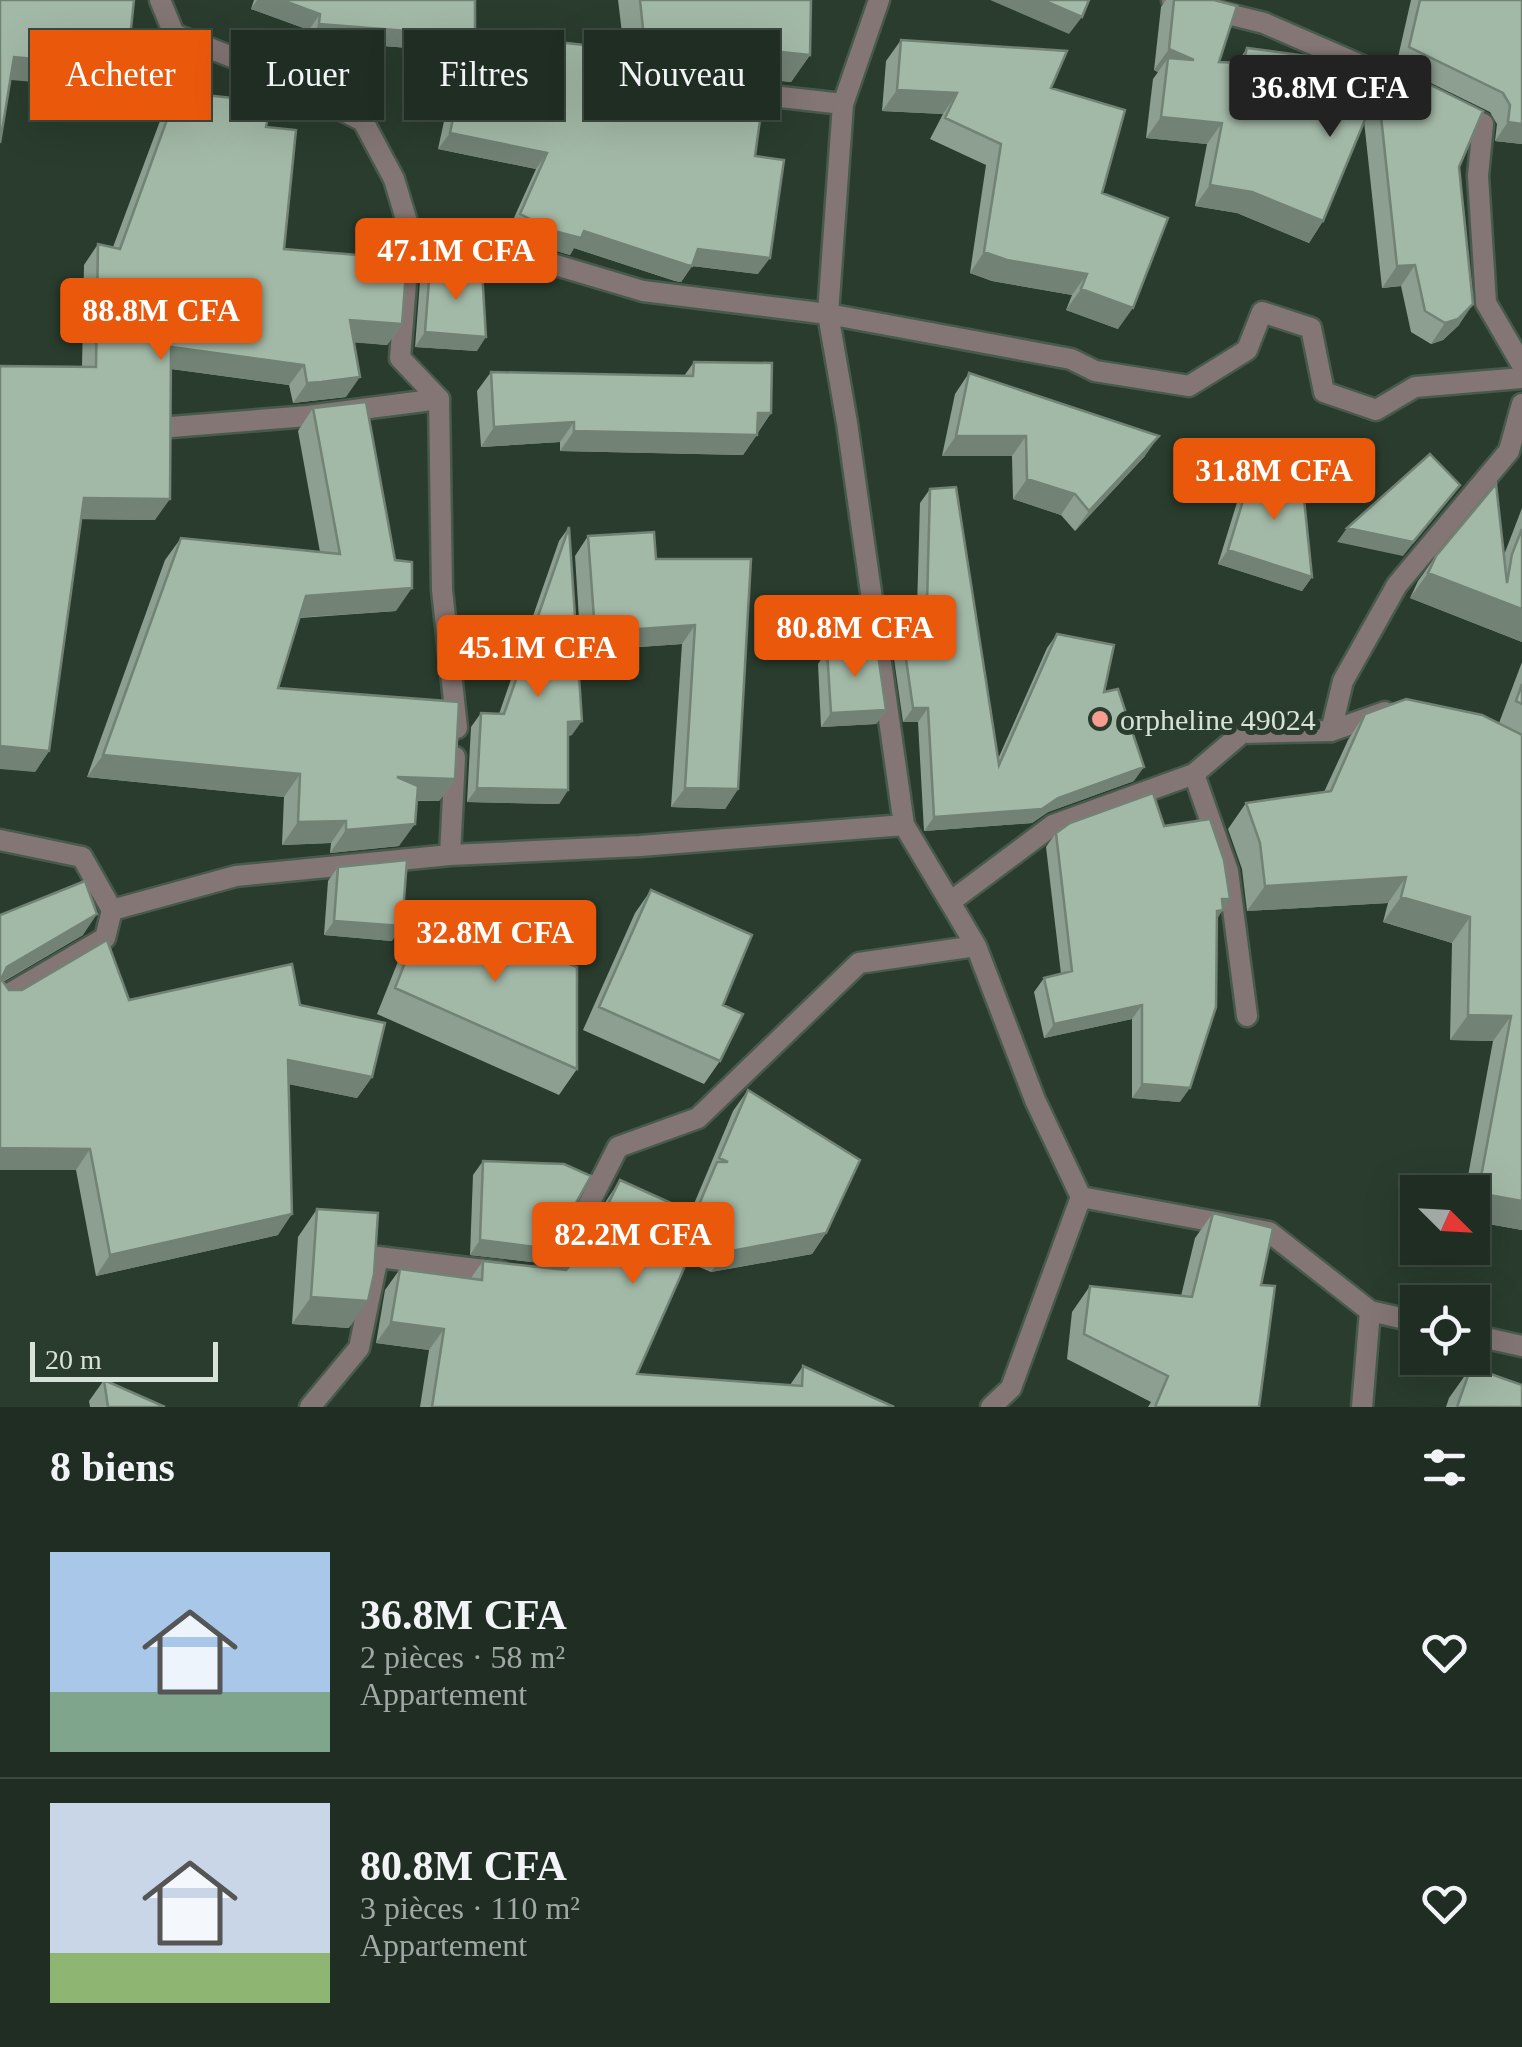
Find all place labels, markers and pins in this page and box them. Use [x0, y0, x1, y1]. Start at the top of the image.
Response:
pin: 36.8M CFA [1216, 55, 1444, 140]
pin: 47.1M CFA [342, 218, 570, 303]
pin: 88.8M CFA [47, 278, 275, 363]
pin: 31.8M CFA [1160, 438, 1388, 523]
pin: 80.8M CFA [741, 595, 969, 680]
pin: 45.1M CFA [424, 615, 652, 700]
place label: orpheline 49024 [1120, 703, 1316, 736]
marker: orpheline 49024 [1089, 708, 1111, 730]
pin: 32.8M CFA [381, 900, 609, 985]
pin: 82.2M CFA [519, 1202, 747, 1287]

